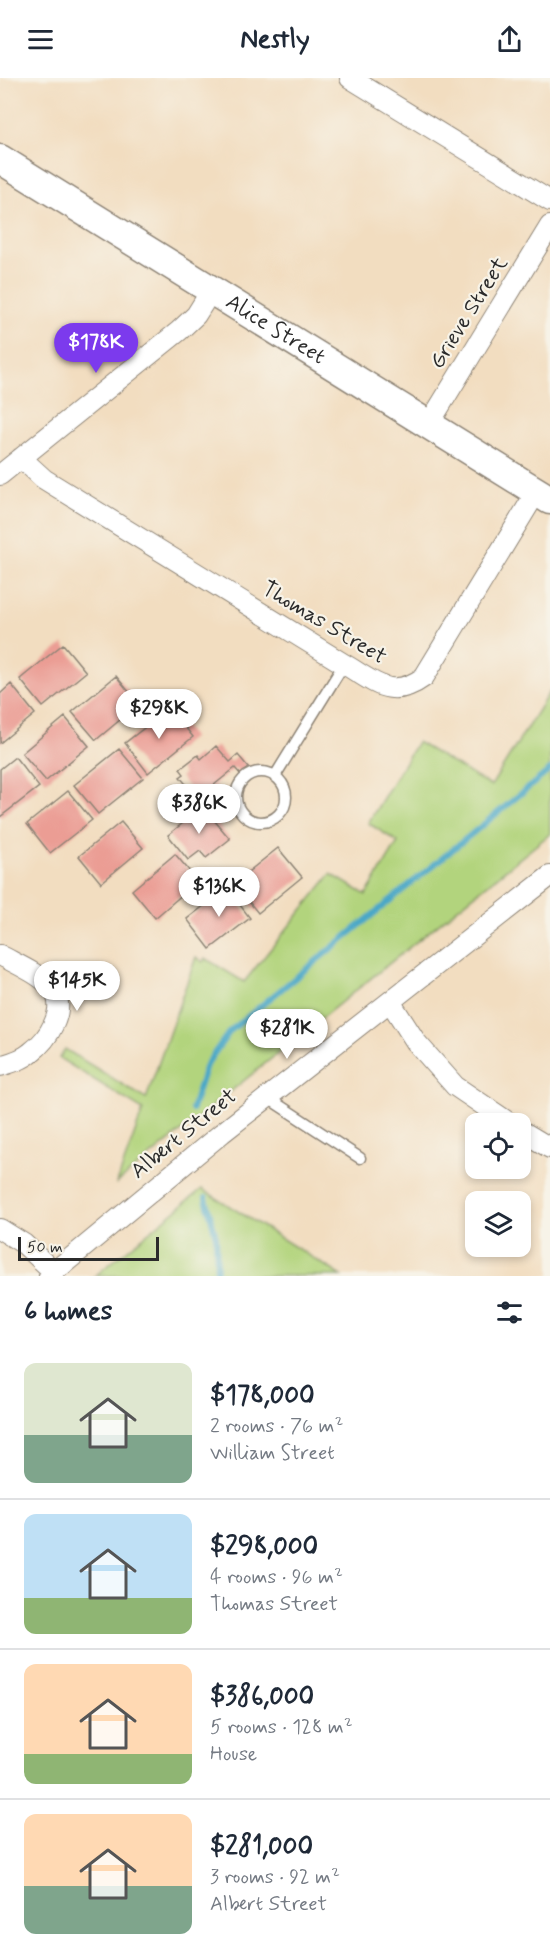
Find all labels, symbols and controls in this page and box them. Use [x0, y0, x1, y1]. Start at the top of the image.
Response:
text: Nestly [240, 22, 310, 57]
icon: menu [24, 23, 57, 56]
icon: share [493, 23, 526, 56]
street label: Grieve Street [423, 252, 515, 374]
street label: Alice Street [220, 288, 330, 371]
pin: $178K [54, 323, 138, 374]
text: $178K [68, 329, 124, 356]
street label: Thomas Street [256, 575, 392, 671]
pin: $298K [117, 689, 201, 740]
text: $298K [130, 695, 188, 722]
pin: $386K [157, 784, 241, 835]
text: $386K [171, 790, 227, 817]
pin: $136K [177, 867, 261, 918]
text: $136K [193, 873, 245, 900]
pin: $145K [35, 961, 119, 1012]
text: $145K [48, 967, 106, 994]
pin: $281K [245, 1009, 329, 1060]
text: $281K [260, 1015, 314, 1042]
street label: Albert Street [125, 1083, 243, 1185]
map controls [465, 1113, 531, 1257]
button: locate [465, 1113, 531, 1179]
button: layers [465, 1191, 531, 1257]
scale bar [18, 1234, 159, 1262]
text: 50 m [27, 1237, 63, 1258]
text: 6 homes [24, 1295, 112, 1329]
icon: filters [493, 1296, 526, 1329]
text: $178,000 [210, 1379, 315, 1413]
icon: home [72, 1387, 144, 1459]
text: 2 rooms · 76 m² [210, 1413, 343, 1440]
text: William Street [210, 1440, 335, 1467]
text: $298,000 [210, 1530, 318, 1564]
icon: home [72, 1538, 144, 1610]
text: 4 rooms · 96 m² [210, 1564, 343, 1591]
text: Thomas Street [210, 1591, 338, 1618]
text: $386,000 [210, 1680, 314, 1714]
icon: home [72, 1688, 144, 1760]
text: 5 rooms · 128 m² [210, 1714, 353, 1741]
text: House [210, 1741, 257, 1768]
text: $281,000 [210, 1830, 313, 1864]
icon: home [72, 1838, 144, 1910]
text: 3 rooms · 92 m² [210, 1864, 340, 1891]
text: Albert Street [210, 1891, 327, 1918]

